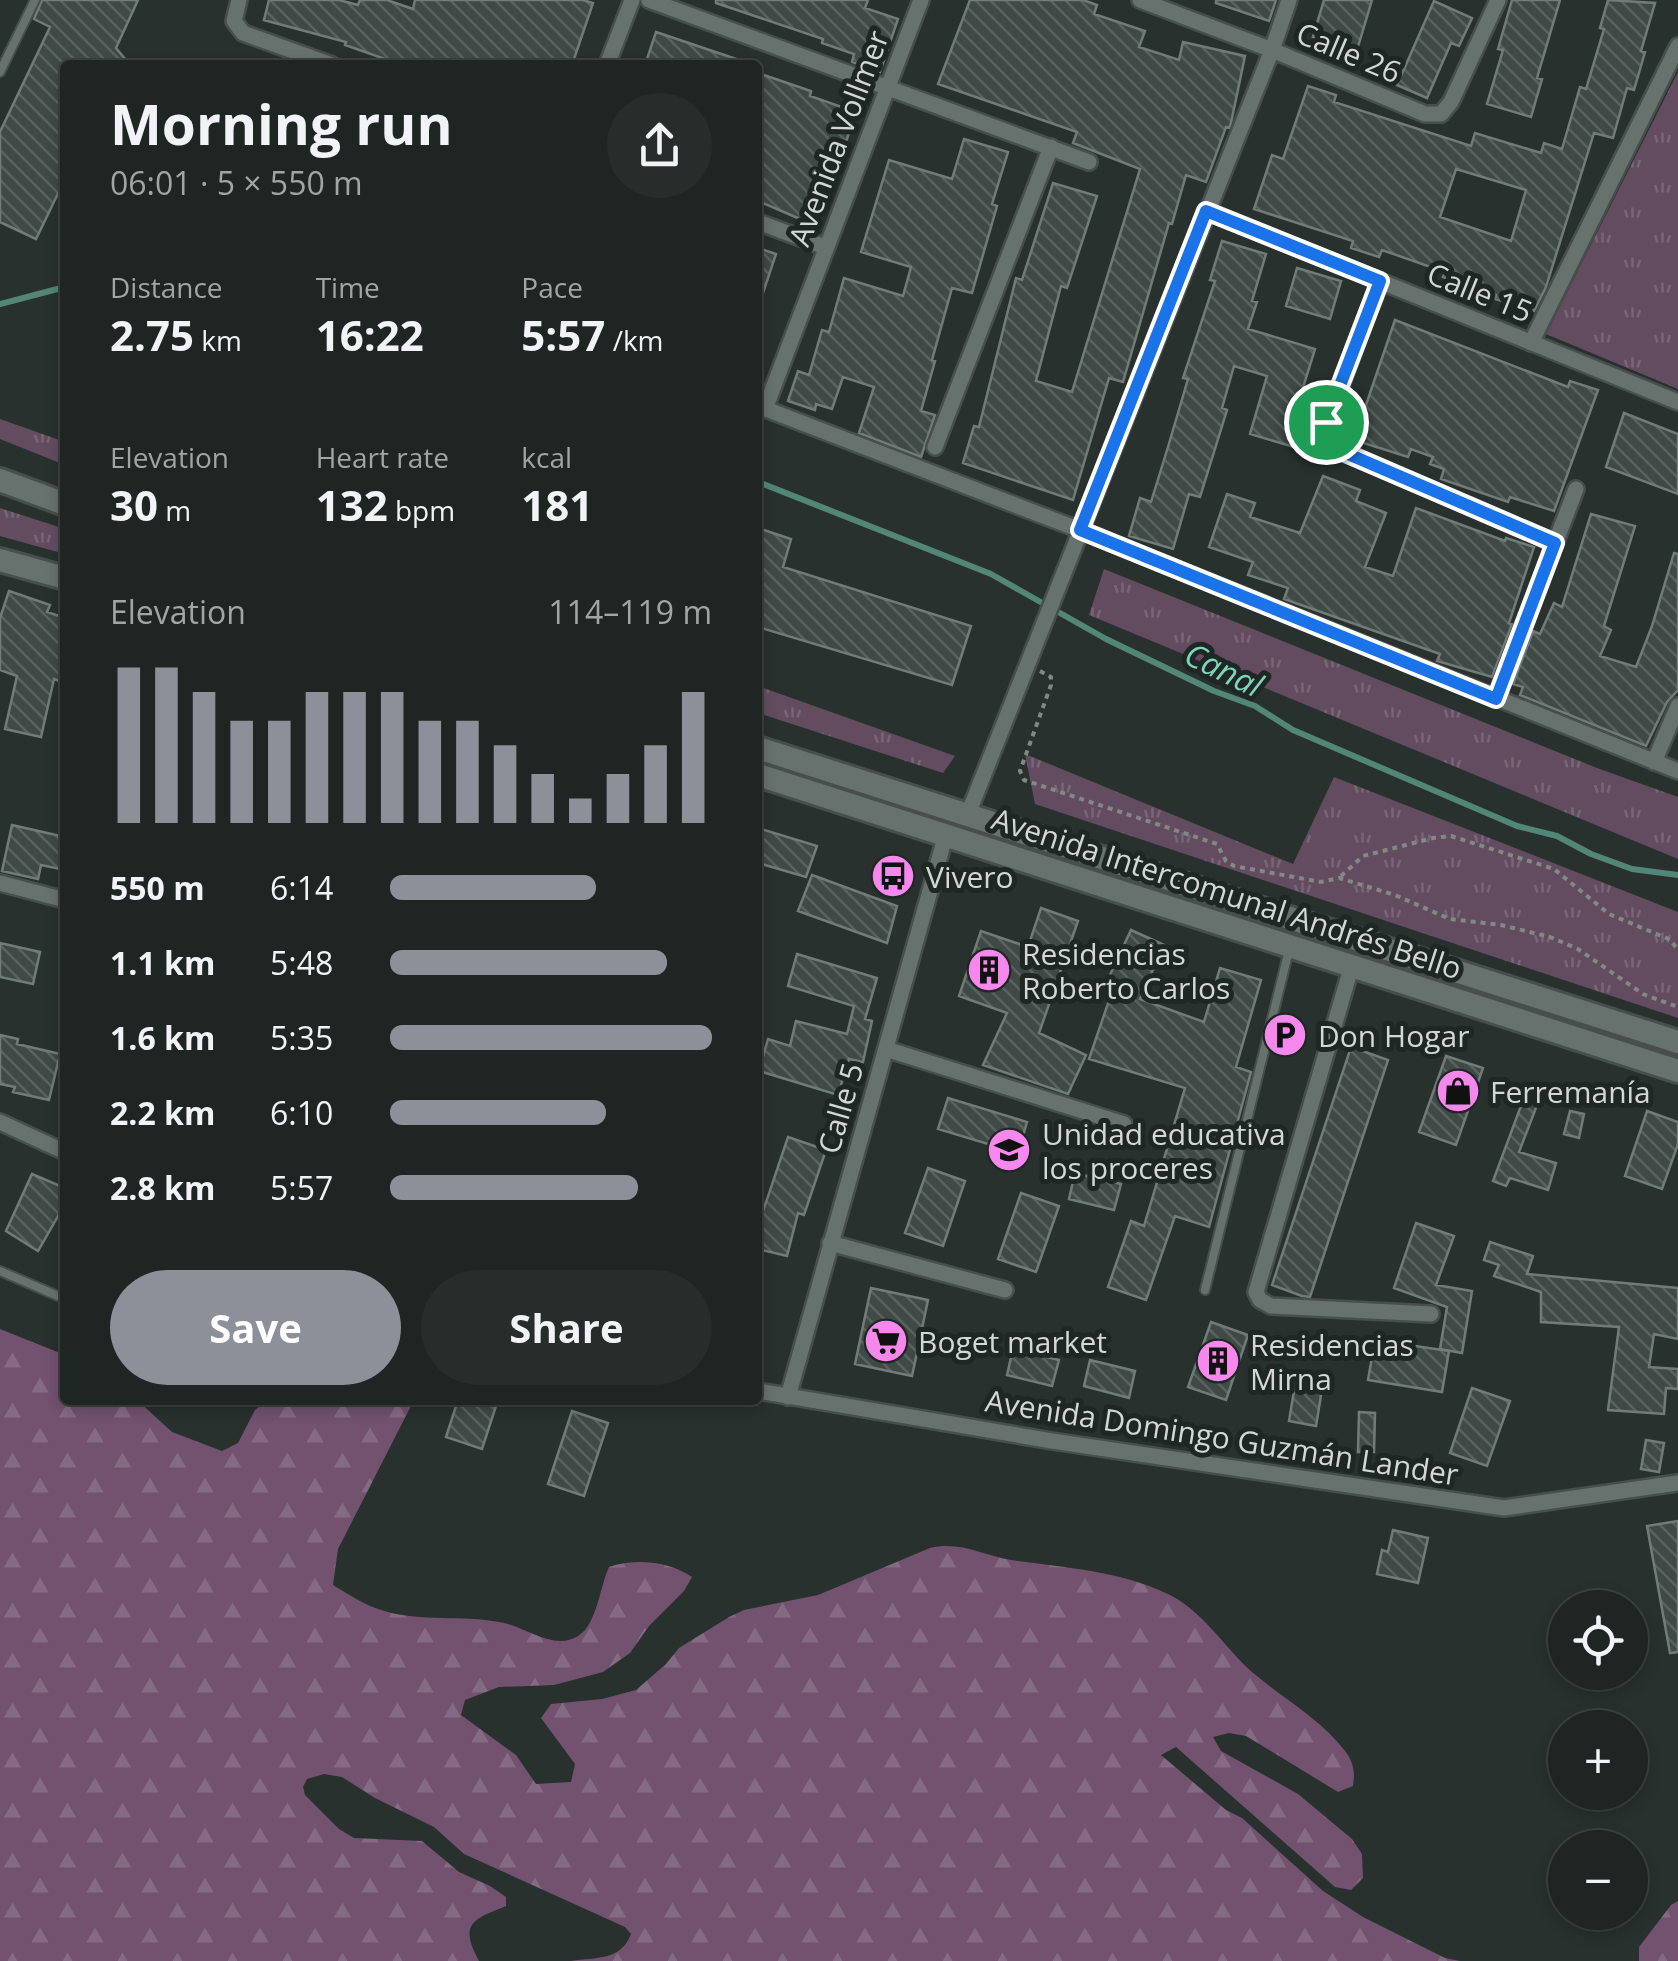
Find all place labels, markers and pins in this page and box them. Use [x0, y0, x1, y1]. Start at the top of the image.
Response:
pin [1284, 380, 1369, 465]
bus stop icon: Vivero [870, 853, 916, 899]
place label: Vivero [926, 856, 1014, 897]
place label: Residencias Roberto Carlos [1022, 933, 1230, 1008]
building icon: Residencias Roberto Carlos [966, 947, 1012, 993]
parking icon: Don Hogar [1262, 1012, 1308, 1058]
place label: Don Hogar [1318, 1015, 1469, 1056]
shop icon: Ferremanía [1435, 1068, 1481, 1114]
place label: Ferremanía [1490, 1071, 1651, 1112]
place label: Unidad educativa los proceres [1042, 1113, 1286, 1188]
school or university icon: Unidad educativa los proceres [986, 1127, 1032, 1173]
supermarket icon: Boget market [863, 1318, 909, 1364]
place label: Boget market [918, 1321, 1107, 1362]
place label: Residencias Mirna [1250, 1324, 1414, 1399]
building icon: Residencias Mirna [1195, 1338, 1241, 1384]

